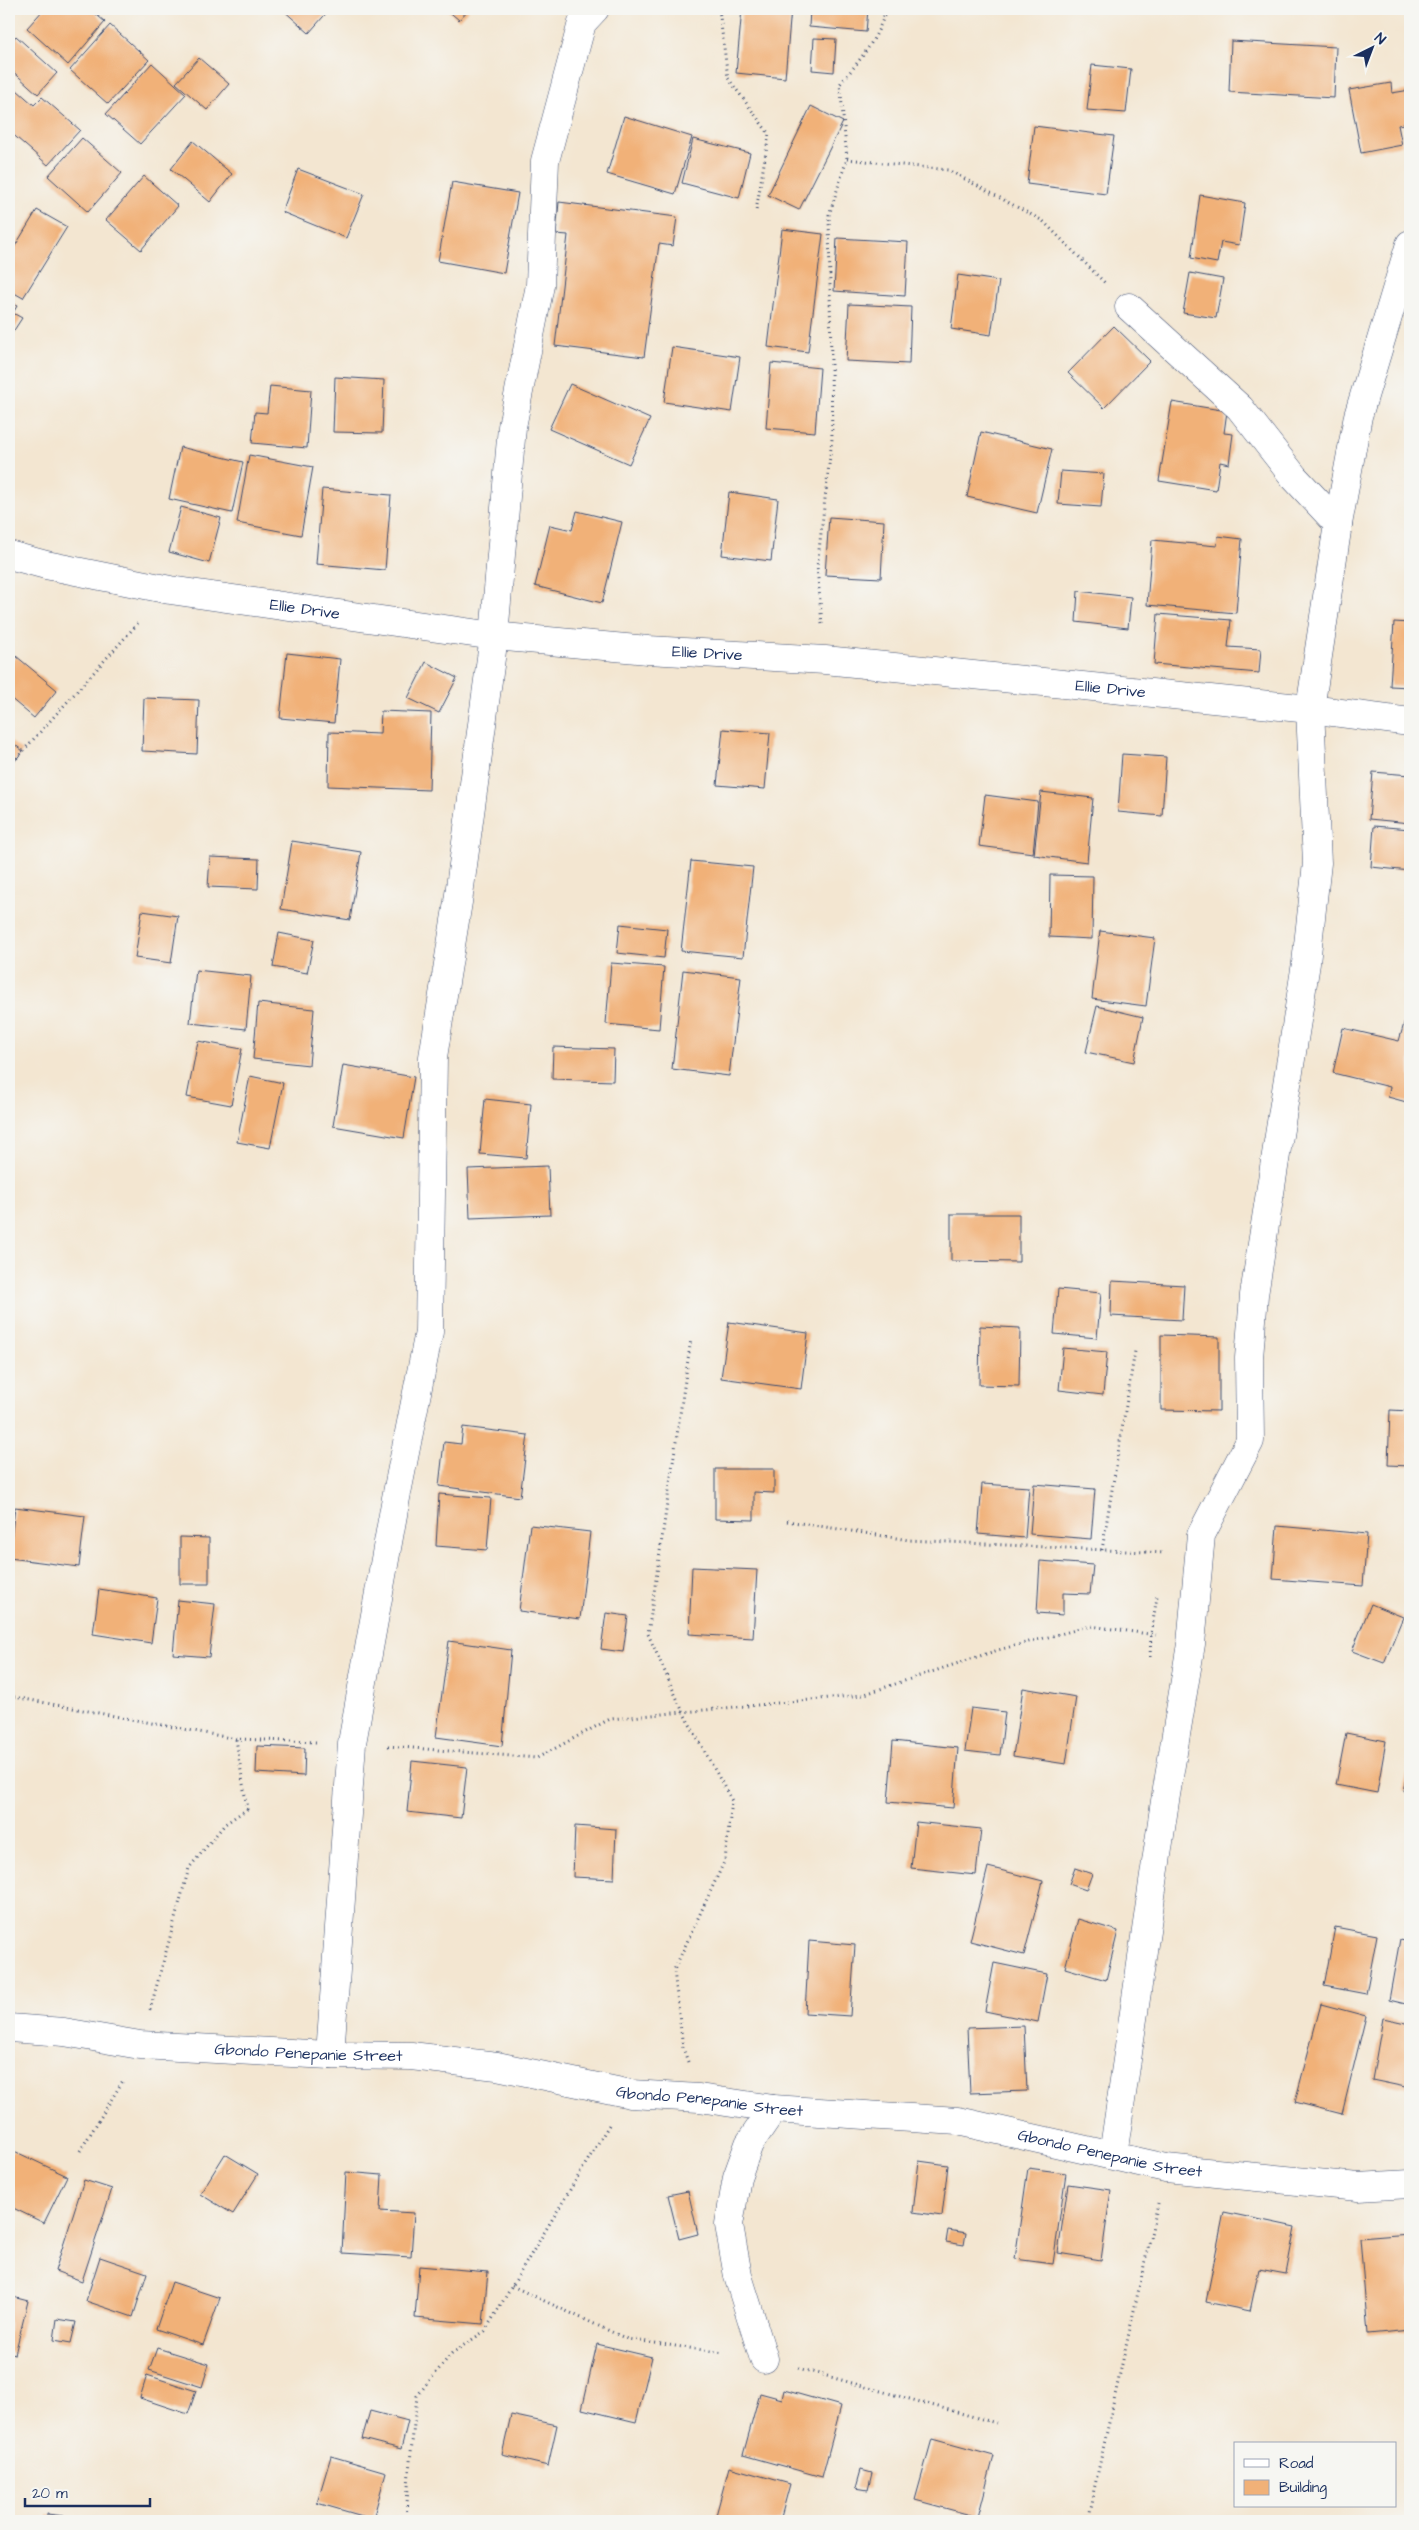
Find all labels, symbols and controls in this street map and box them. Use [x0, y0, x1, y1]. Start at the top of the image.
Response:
north arrow [1346, 22, 1396, 72]
text: N [1370, 29, 1390, 50]
street label: Ellie Drive [268, 593, 342, 625]
street label: Ellie Drive [671, 640, 743, 666]
street label: Ellie Drive [1074, 674, 1147, 703]
street label: Gbondo Penepanie Street [214, 2038, 403, 2067]
street label: Gbondo Penepanie Street [614, 2080, 804, 2122]
street label: Gbondo Penepanie Street [1016, 2124, 1204, 2183]
legend [1234, 2442, 1396, 2508]
text: Road [1279, 2453, 1314, 2474]
scale bar [25, 2475, 150, 2507]
text: Building [1279, 2477, 1327, 2499]
text: 20 m [32, 2483, 68, 2504]

